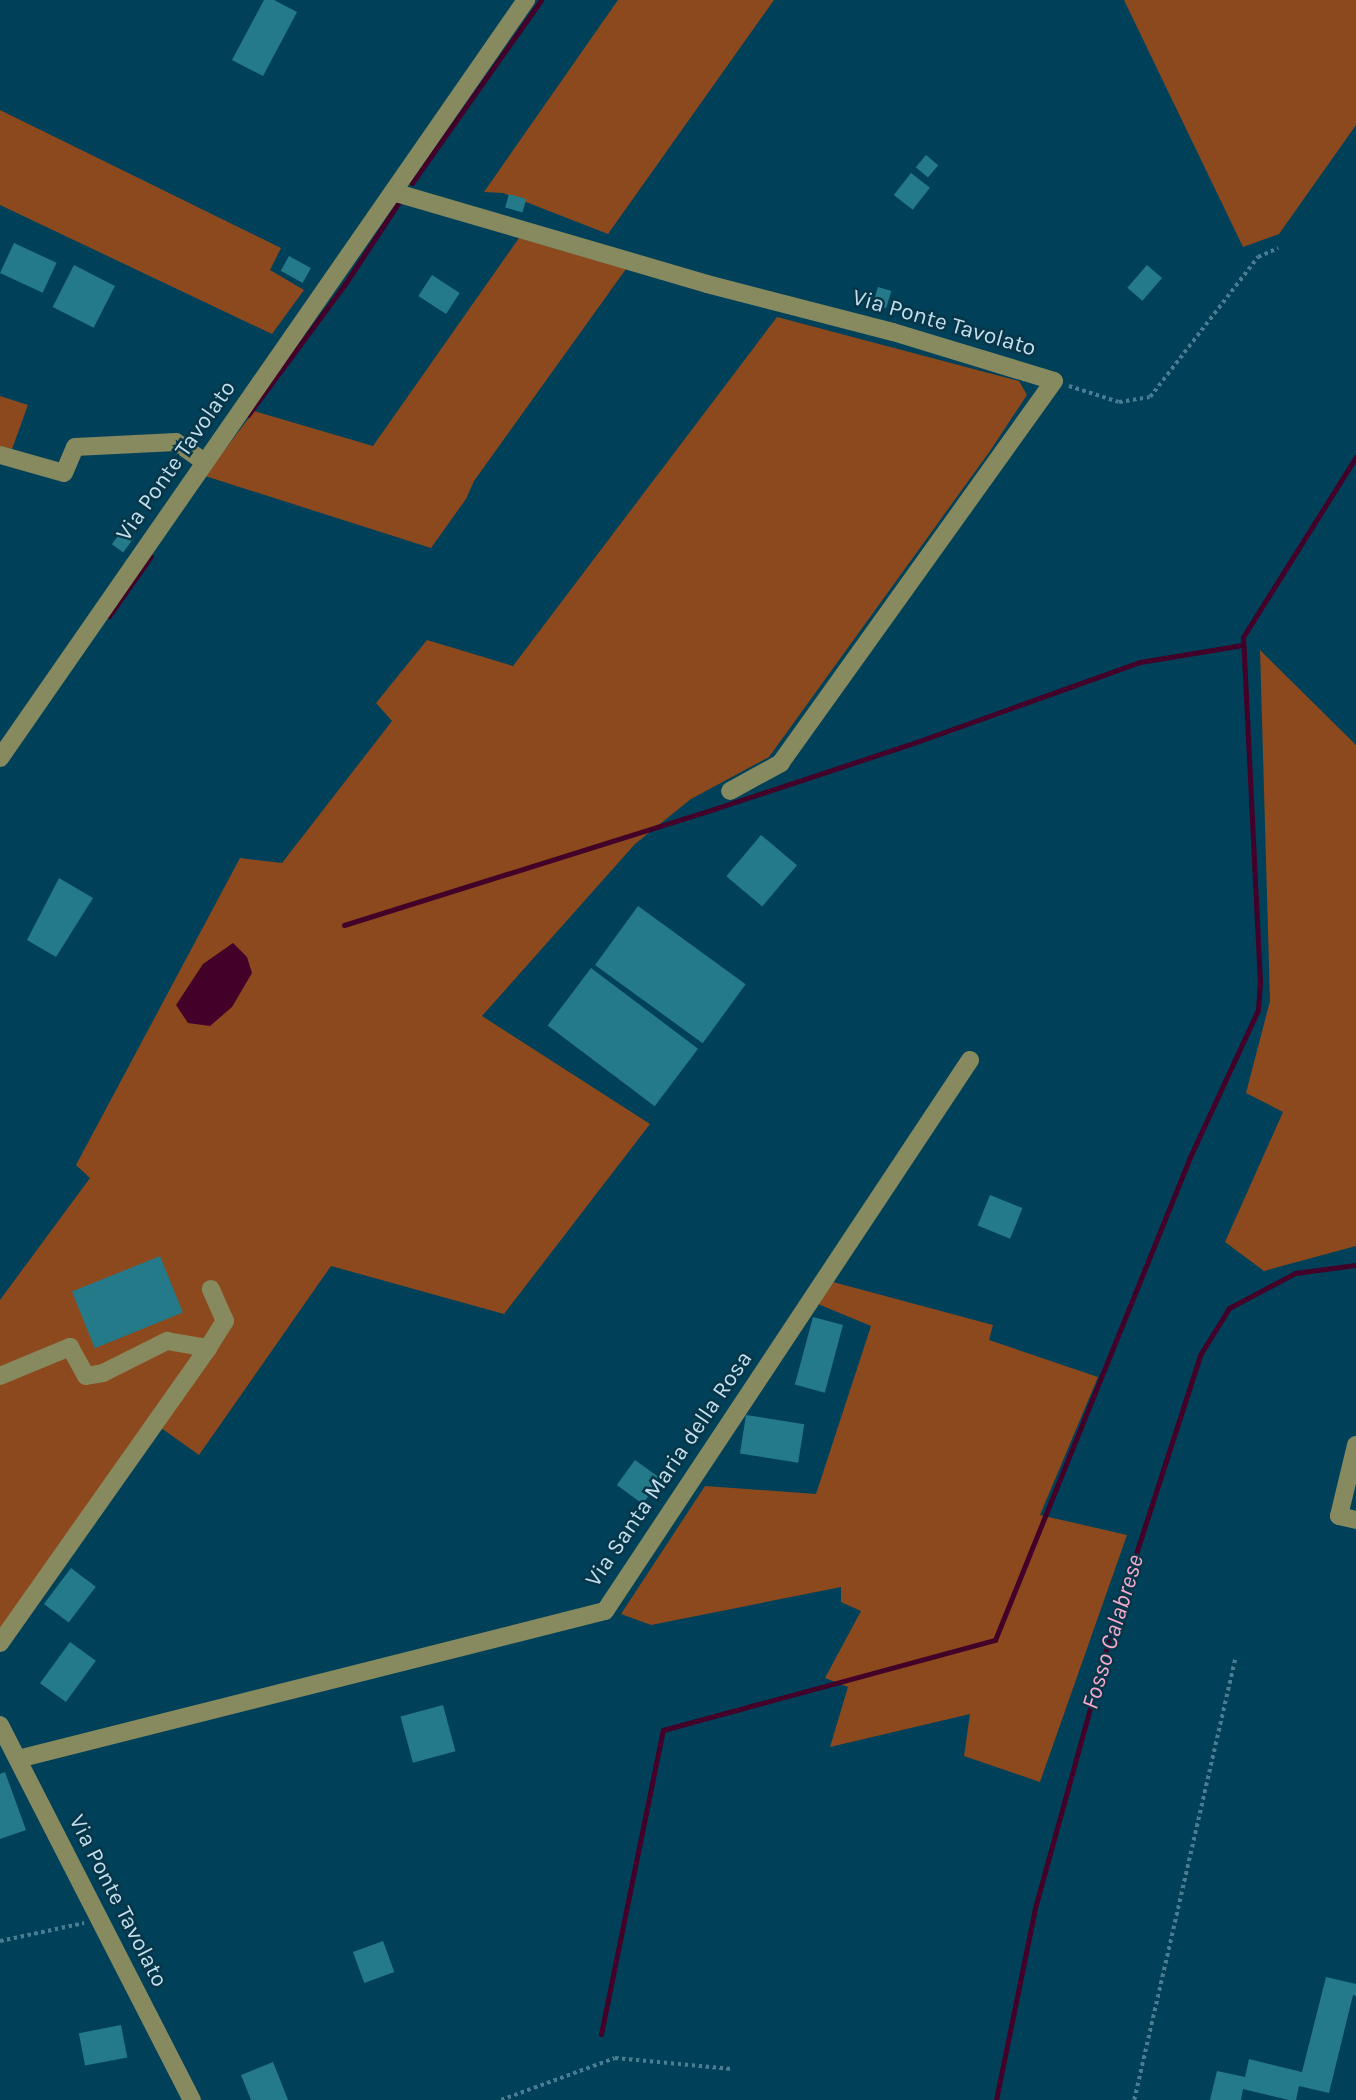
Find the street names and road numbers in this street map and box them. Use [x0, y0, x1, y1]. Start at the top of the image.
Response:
street label: Via Ponte Tavolato [849, 284, 1039, 362]
street label: Via Ponte Tavolato [110, 375, 242, 547]
street label: Via Santa Maria della Rosa [580, 1346, 758, 1592]
street label: Via Ponte Tavolato [63, 1810, 173, 1992]

